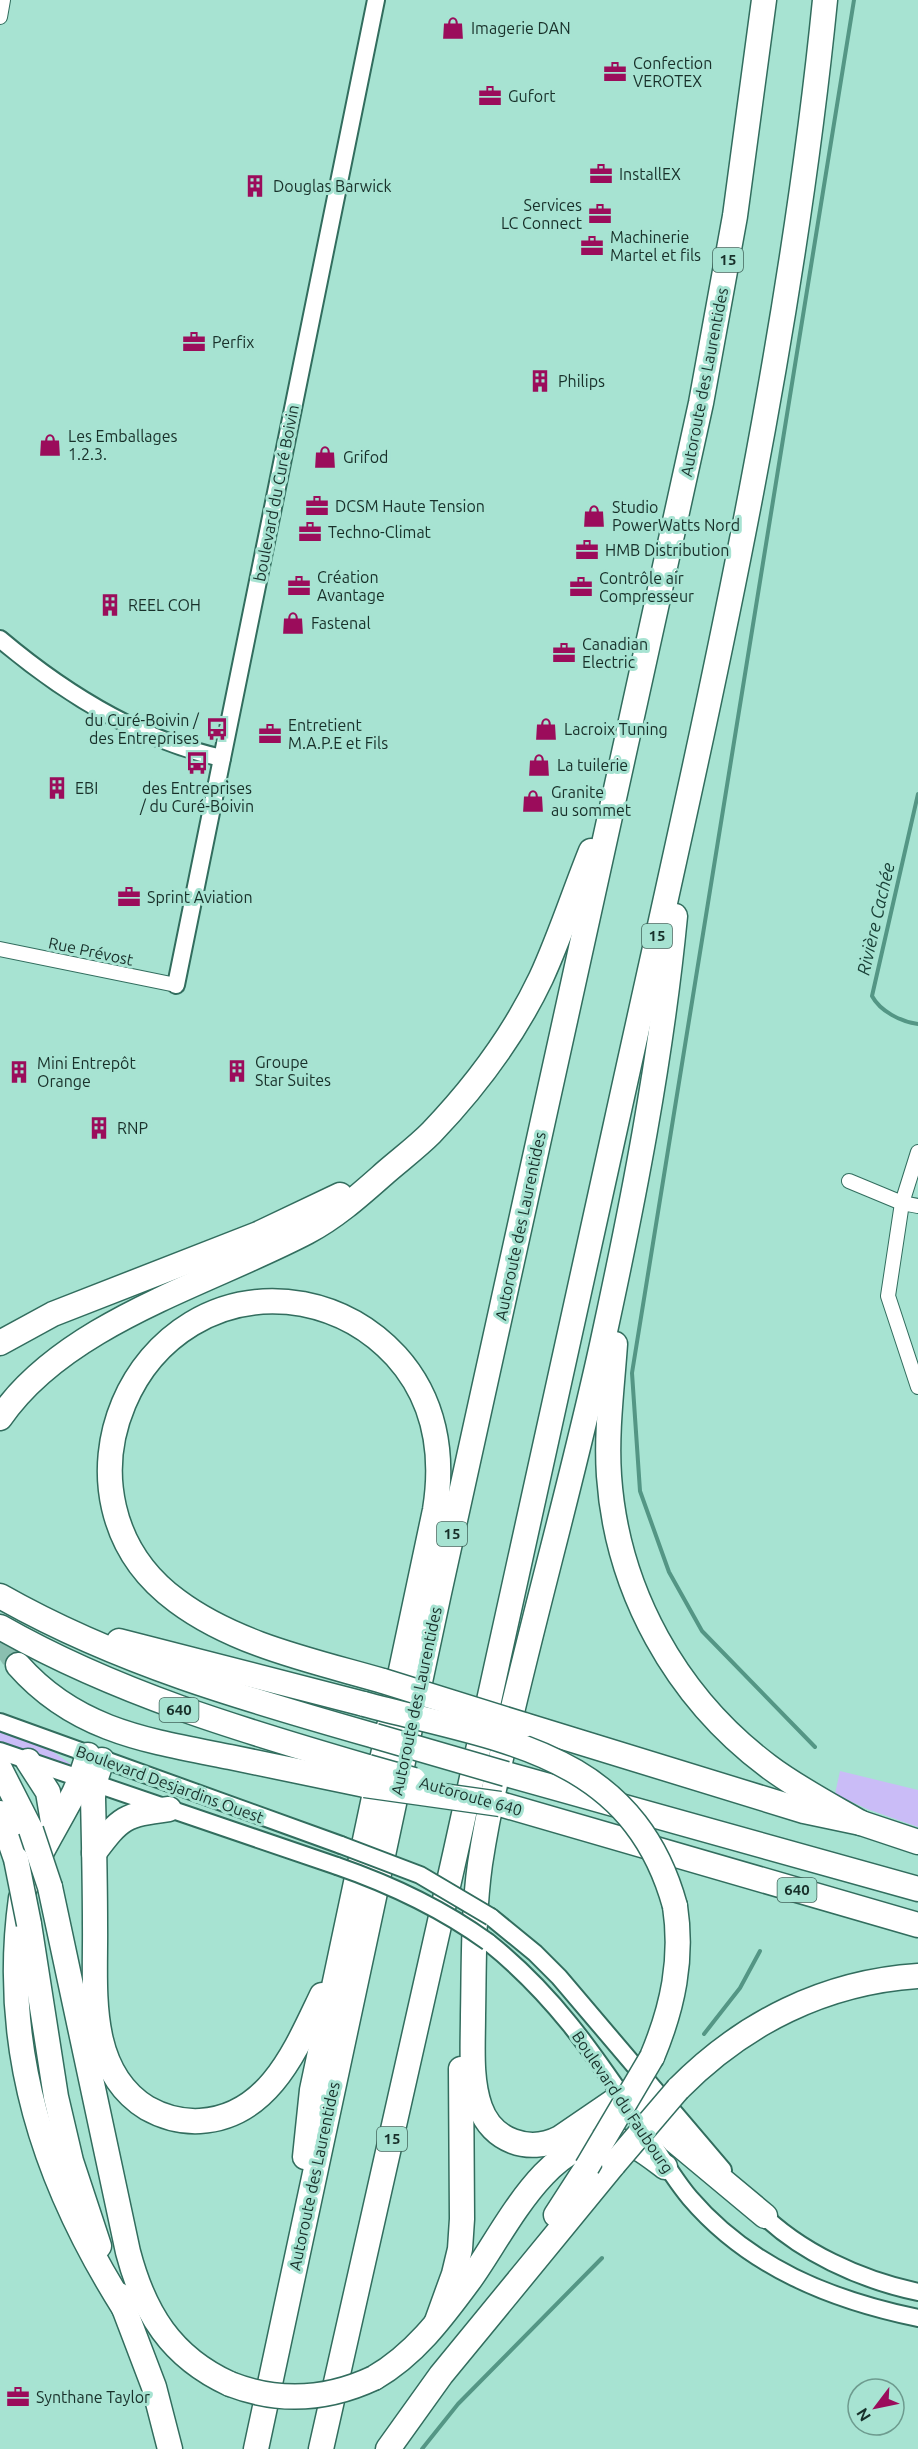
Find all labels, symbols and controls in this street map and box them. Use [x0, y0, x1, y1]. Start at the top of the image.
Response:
shop icon: Imagerie DAN [440, 15, 466, 41]
place label: Imagerie DAN [471, 19, 571, 37]
place label: Confection VEROTEX [633, 54, 712, 90]
office icon: Confection VEROTEX [602, 59, 628, 85]
office icon: Gufort [477, 83, 503, 109]
place label: Gufort [508, 87, 556, 105]
office icon: InstallEX [588, 161, 614, 187]
place label: InstallEX [619, 165, 681, 183]
building icon: Douglas Barwick [242, 173, 268, 199]
place label: Douglas Barwick [273, 177, 392, 195]
place label: Services LC Connect [501, 196, 583, 232]
office icon: Services LC Connect [587, 201, 613, 227]
place label: Machinerie Martel et fils [610, 228, 701, 264]
office icon: Machinerie Martel et fils [579, 233, 605, 259]
road number: 15 [713, 248, 743, 272]
street label: Autoroute des Laurentides [677, 286, 731, 478]
office icon: Perfix [181, 329, 207, 355]
place label: Perfix [212, 333, 254, 351]
building icon: Philips [527, 368, 553, 394]
place label: Philips [558, 372, 605, 390]
street label: boulevard du Curé Boivin [250, 403, 302, 583]
place label: Les Emballages 1.2.3. [68, 427, 178, 463]
shop icon: Les Emballages 1.2.3. [37, 432, 63, 458]
shop icon: Grifod [312, 444, 338, 470]
place label: Grifod [343, 448, 388, 466]
office icon: DCSM Haute Tension [304, 493, 330, 519]
place label: DCSM Haute Tension [335, 497, 485, 515]
place label: Studio PowerWatts Nord [612, 498, 740, 534]
shop icon: Studio PowerWatts Nord [581, 503, 607, 529]
office icon: Techno-Climat [297, 519, 323, 545]
place label: Techno-Climat [328, 523, 432, 541]
office icon: HMB Distribution [574, 537, 600, 563]
place label: HMB Distribution [605, 541, 729, 559]
place label: Création Avantage [317, 568, 385, 604]
place label: Contrôle air Compresseur [599, 569, 694, 605]
office icon: Création Avantage [286, 573, 312, 599]
office icon: Contrôle air Compresseur [568, 574, 594, 600]
building icon: REEL COH [97, 592, 123, 618]
place label: REEL COH [128, 596, 201, 614]
shop icon: Fastenal [280, 610, 306, 636]
place label: Fastenal [311, 614, 371, 632]
place label: Canadian Electric [582, 635, 648, 671]
office icon: Canadian Electric [551, 640, 577, 666]
place label: du Curé-Boivin / des Entreprises [85, 711, 200, 747]
bus stop icon: du Curé-Boivin / des Entreprises [204, 716, 230, 742]
place label: Entretient M.A.P.E et Fils [288, 716, 388, 752]
shop icon: Lacroix Tuning [533, 716, 559, 742]
place label: Lacroix Tuning [564, 720, 668, 738]
office icon: Entretient M.A.P.E et Fils [257, 721, 283, 747]
bus stop icon: des Entreprises / du Curé-Boivin [184, 750, 210, 776]
shop icon: La tuilerie [526, 752, 552, 778]
place label: La tuilerie [557, 756, 628, 774]
building icon: EBI [44, 775, 70, 801]
place label: EBI [75, 779, 98, 797]
place label: des Entreprises / du Curé-Boivin [139, 779, 254, 815]
place label: Granite au sommet [551, 783, 632, 819]
shop icon: Granite au sommet [520, 788, 546, 814]
water label: Rivière Cachée [852, 861, 898, 977]
office icon: Sprint Aviation [116, 884, 142, 910]
place label: Sprint Aviation [147, 888, 253, 906]
road number: 15 [642, 924, 672, 948]
street label: Rue Prévost [47, 933, 136, 969]
place label: Groupe Star Suites [255, 1053, 331, 1089]
place label: Mini Entrepôt Orange [37, 1054, 136, 1090]
building icon: Groupe Star Suites [224, 1058, 250, 1084]
building icon: Mini Entrepôt Orange [6, 1059, 32, 1085]
building icon: RNP [86, 1115, 112, 1141]
place label: RNP [117, 1119, 148, 1137]
street label: Autoroute des Laurentides [491, 1130, 549, 1322]
road number: 15 [437, 1522, 467, 1546]
street label: Autoroute des Laurentides [387, 1605, 445, 1797]
road number: 640 [160, 1698, 198, 1722]
street label: Boulevard Desjardins Ouest [74, 1742, 267, 1827]
street label: Autoroute 640 [418, 1773, 524, 1819]
road number: 640 [778, 1878, 816, 1902]
street label: Boulevard du Faubourg [569, 2028, 677, 2176]
street label: Autoroute des Laurentides [285, 2080, 343, 2272]
road number: 15 [377, 2127, 407, 2151]
north arrow [846, 2377, 906, 2437]
office icon: Synthane Taylor [5, 2384, 31, 2410]
place label: Synthane Taylor [36, 2388, 150, 2406]
text: N [852, 2405, 874, 2425]

